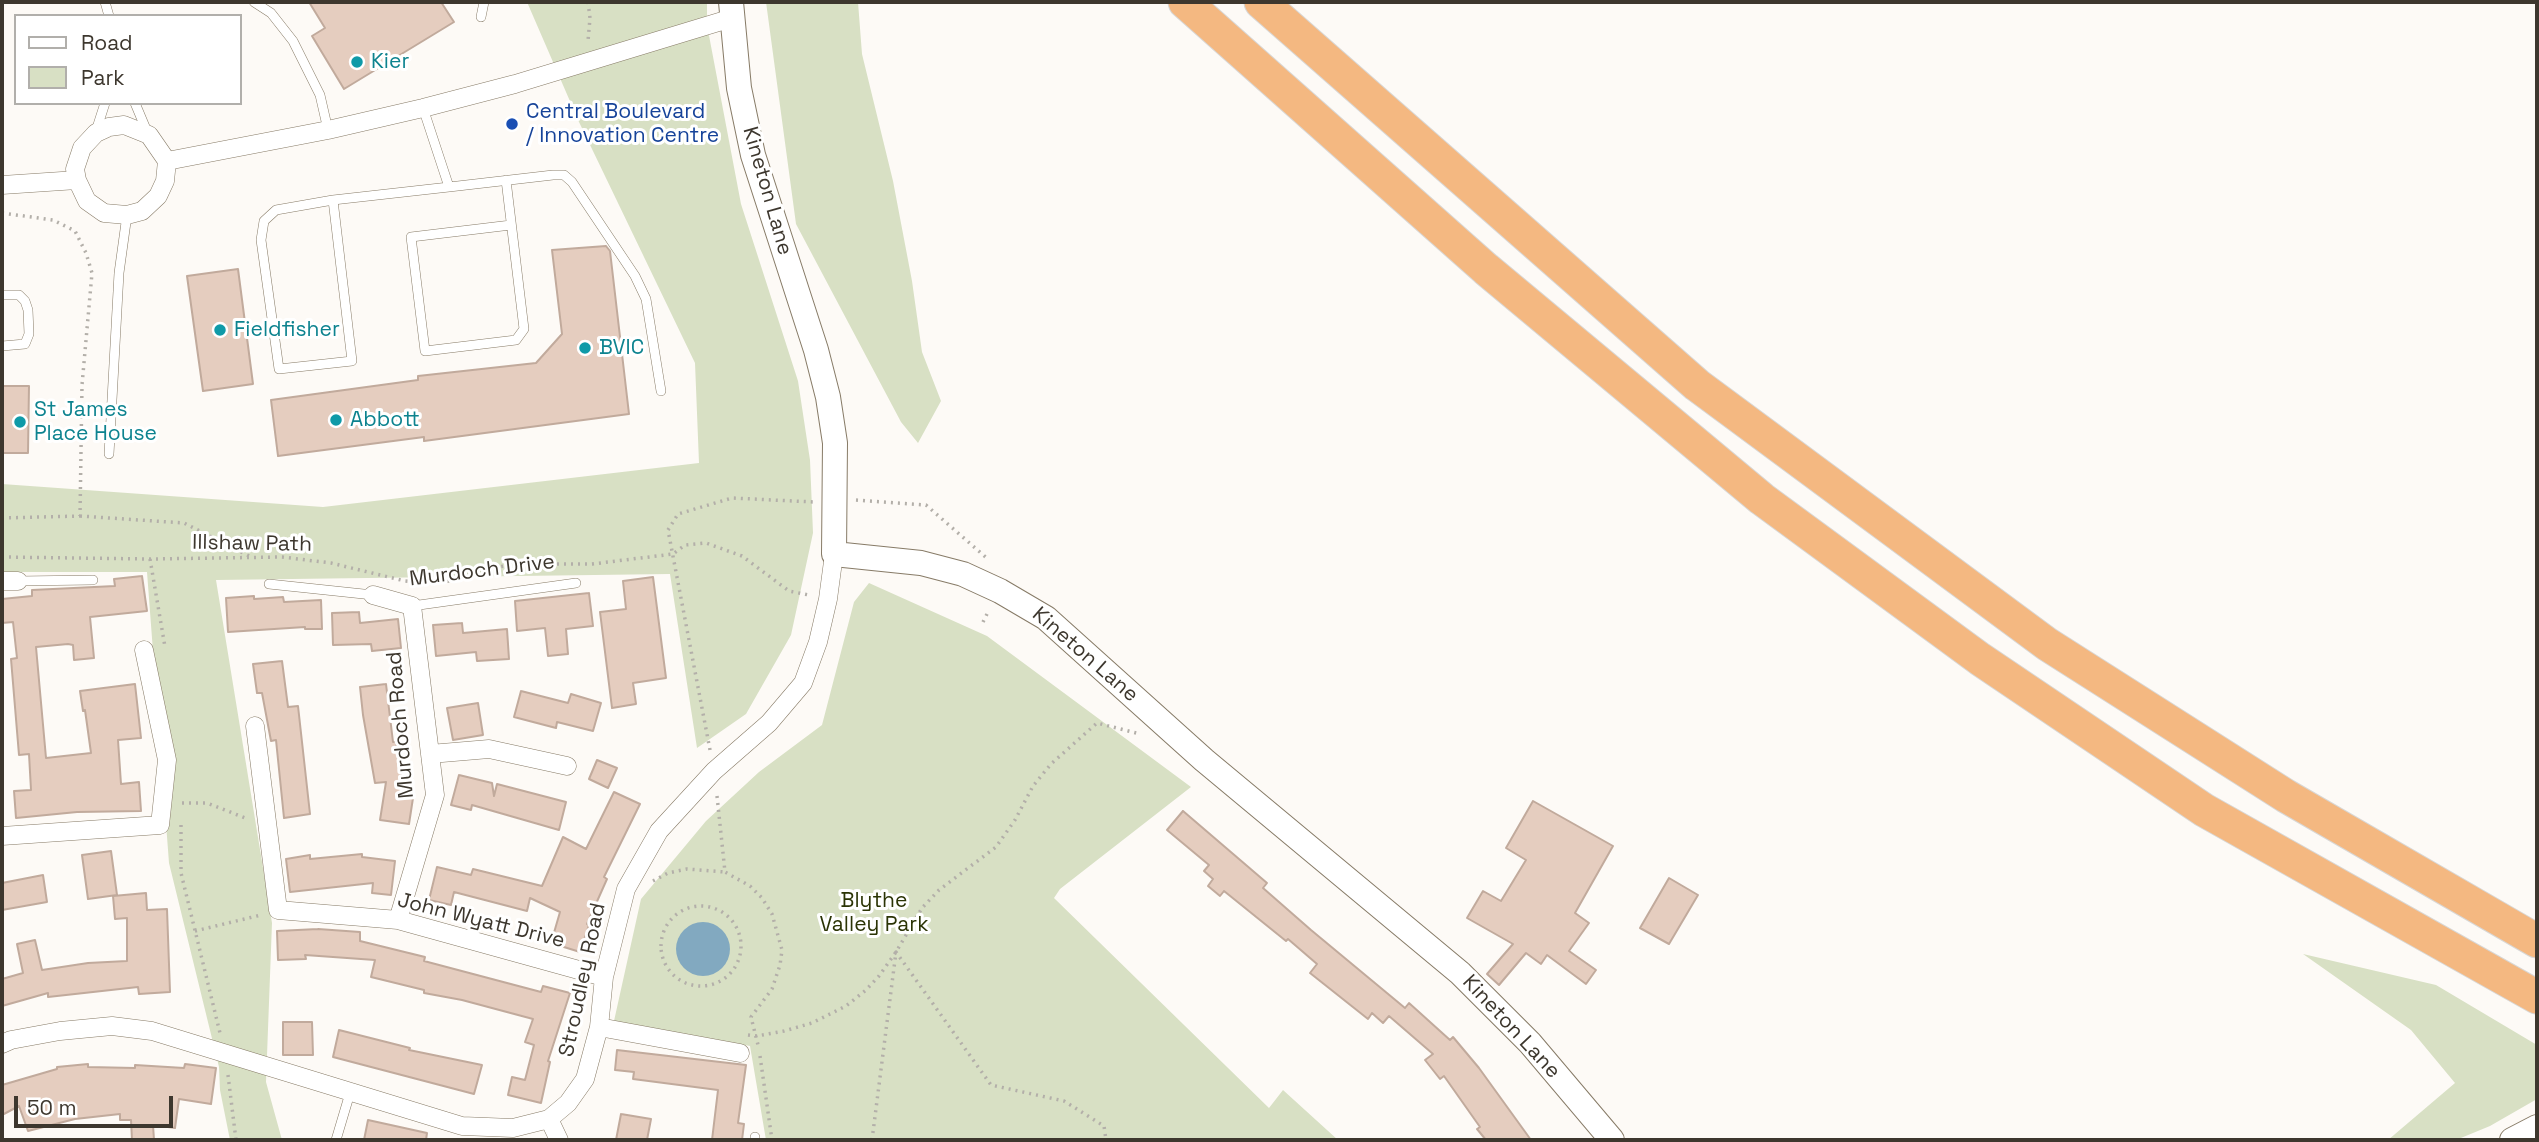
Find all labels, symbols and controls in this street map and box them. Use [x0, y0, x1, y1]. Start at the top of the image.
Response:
legend [14, 14, 242, 105]
text: Road [81, 29, 133, 56]
place label: Kier [371, 49, 409, 75]
marker: Kier [349, 54, 365, 70]
text: Park [81, 64, 125, 91]
place label: Central Boulevard / Innovation Centre [526, 99, 719, 149]
marker: Central Boulevard / Innovation Centre [504, 116, 520, 132]
street label: Kineton Lane [737, 124, 797, 258]
place label: Fieldfisher [234, 317, 340, 343]
marker: Fieldfisher [212, 322, 228, 338]
place label: BVIC [599, 335, 644, 361]
marker: BVIC [577, 340, 593, 356]
place label: St James Place House [34, 397, 157, 447]
place label: Abbott [350, 407, 420, 433]
marker: Abbott [328, 412, 344, 428]
marker: St James Place House [12, 414, 28, 430]
street label: Illshaw Path [192, 530, 312, 558]
street label: Murdoch Drive [408, 550, 556, 592]
street label: Kineton Lane [1027, 602, 1143, 708]
street label: Murdoch Road [382, 650, 420, 800]
street label: John Wyatt Drive [395, 888, 567, 954]
park label: Blythe Valley Park [820, 888, 928, 938]
street label: Stroudley Road [554, 901, 612, 1059]
street label: Kineton Lane [1457, 970, 1565, 1084]
scale bar [18, 1082, 177, 1126]
text: 50 m [27, 1094, 77, 1121]

